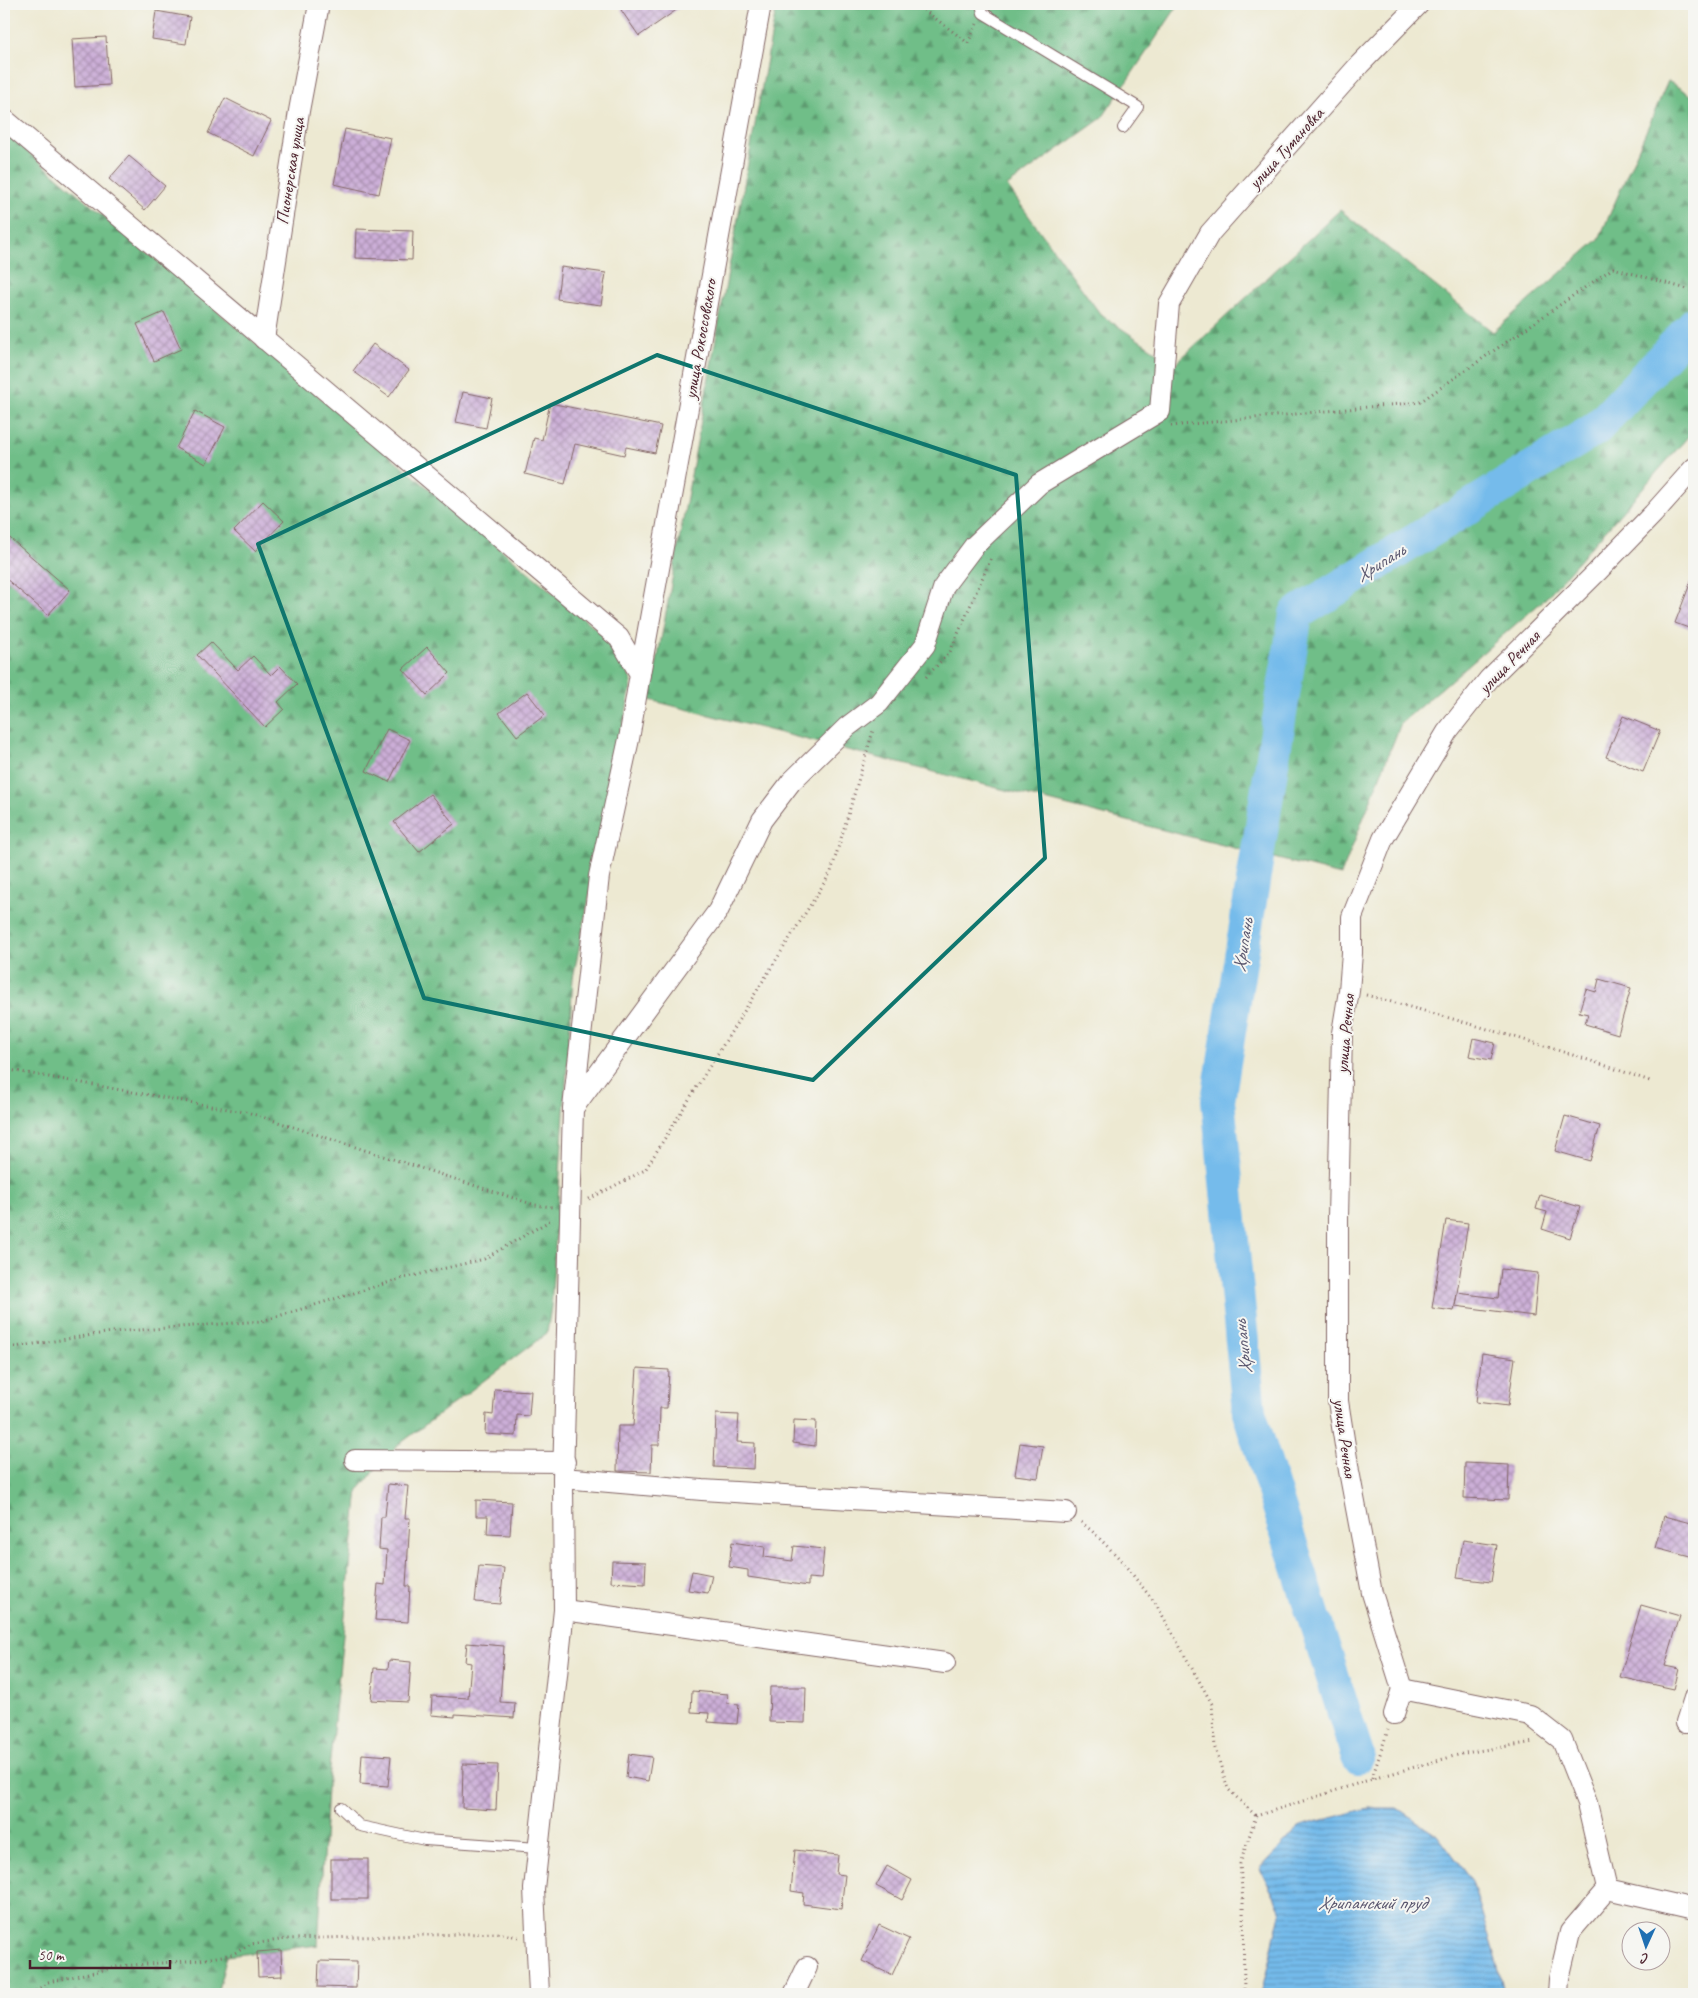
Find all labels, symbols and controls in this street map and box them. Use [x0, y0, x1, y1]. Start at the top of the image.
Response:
street label: улица Тумановка [1243, 102, 1329, 194]
street label: Пионерская улица [271, 114, 310, 226]
street label: улица Рокоссовского [678, 276, 722, 402]
water label: Хрипань [1351, 537, 1411, 587]
street label: улица Речная [1473, 625, 1546, 699]
water label: Хрипань [1227, 915, 1259, 974]
street label: улица Речная [1330, 992, 1360, 1075]
water label: Хрипань [1228, 1317, 1258, 1375]
street label: улица Речная [1328, 1396, 1362, 1481]
water label: Хрипанский пруд [1318, 1891, 1431, 1915]
north arrow [1620, 1920, 1670, 1970]
scale bar [30, 1938, 170, 1970]
text: 50 m [38, 1946, 65, 1965]
text: С [1639, 1950, 1649, 1967]

